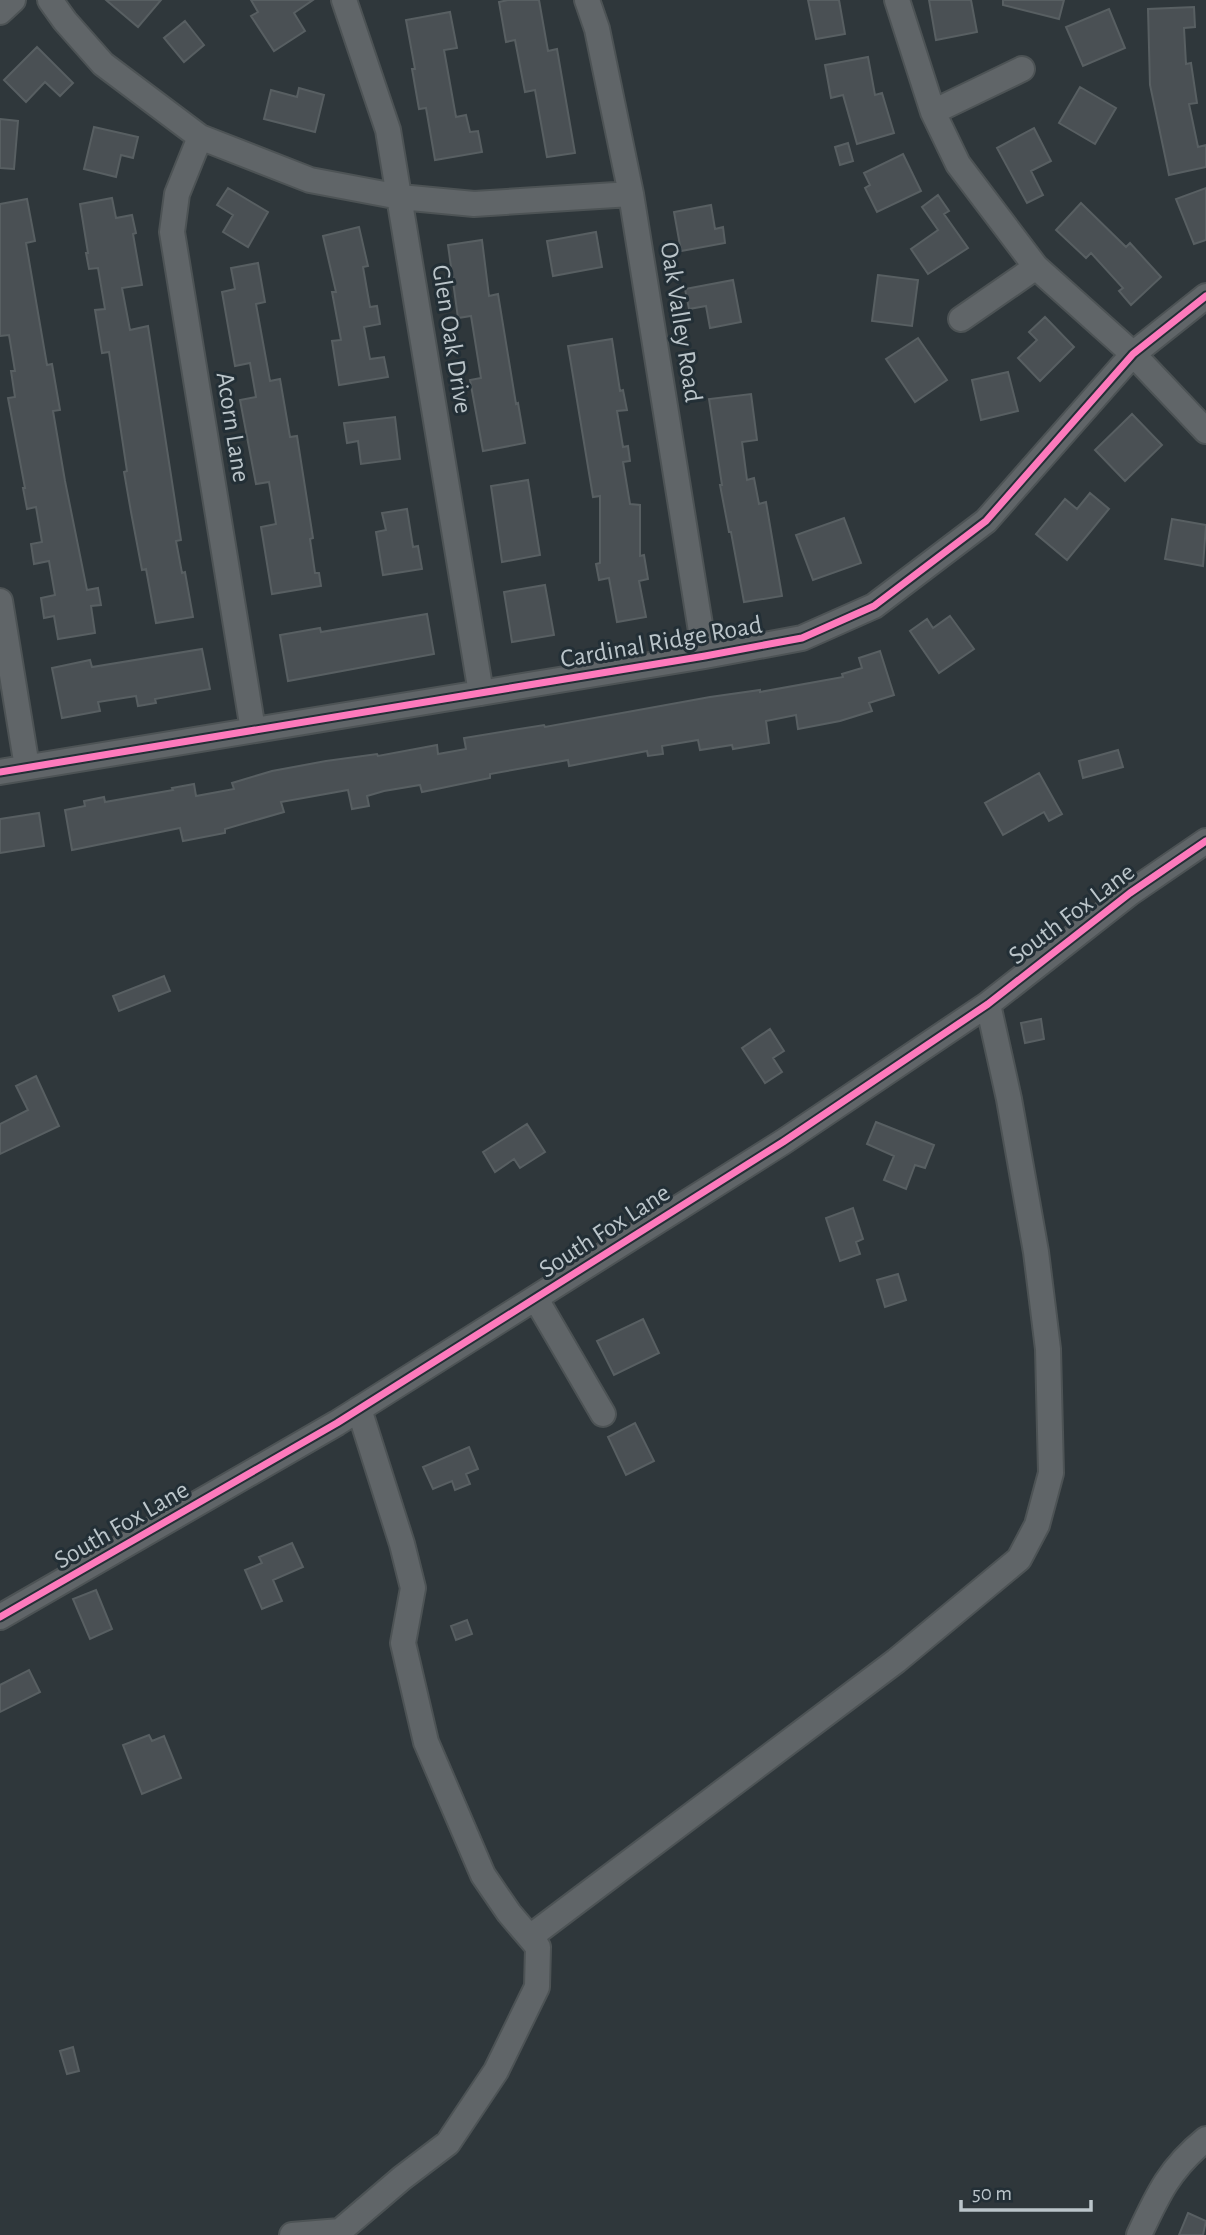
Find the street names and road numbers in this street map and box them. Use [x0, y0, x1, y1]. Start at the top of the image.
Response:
street label: Oak Valley Road [656, 240, 707, 404]
street label: Glen Oak Drive [427, 263, 477, 415]
street label: Acorn Lane [211, 370, 255, 484]
street label: Cardinal Ridge Road [558, 611, 764, 673]
street label: South Fox Lane [1004, 858, 1139, 969]
street label: South Fox Lane [534, 1179, 675, 1283]
street label: South Fox Lane [50, 1476, 193, 1574]

